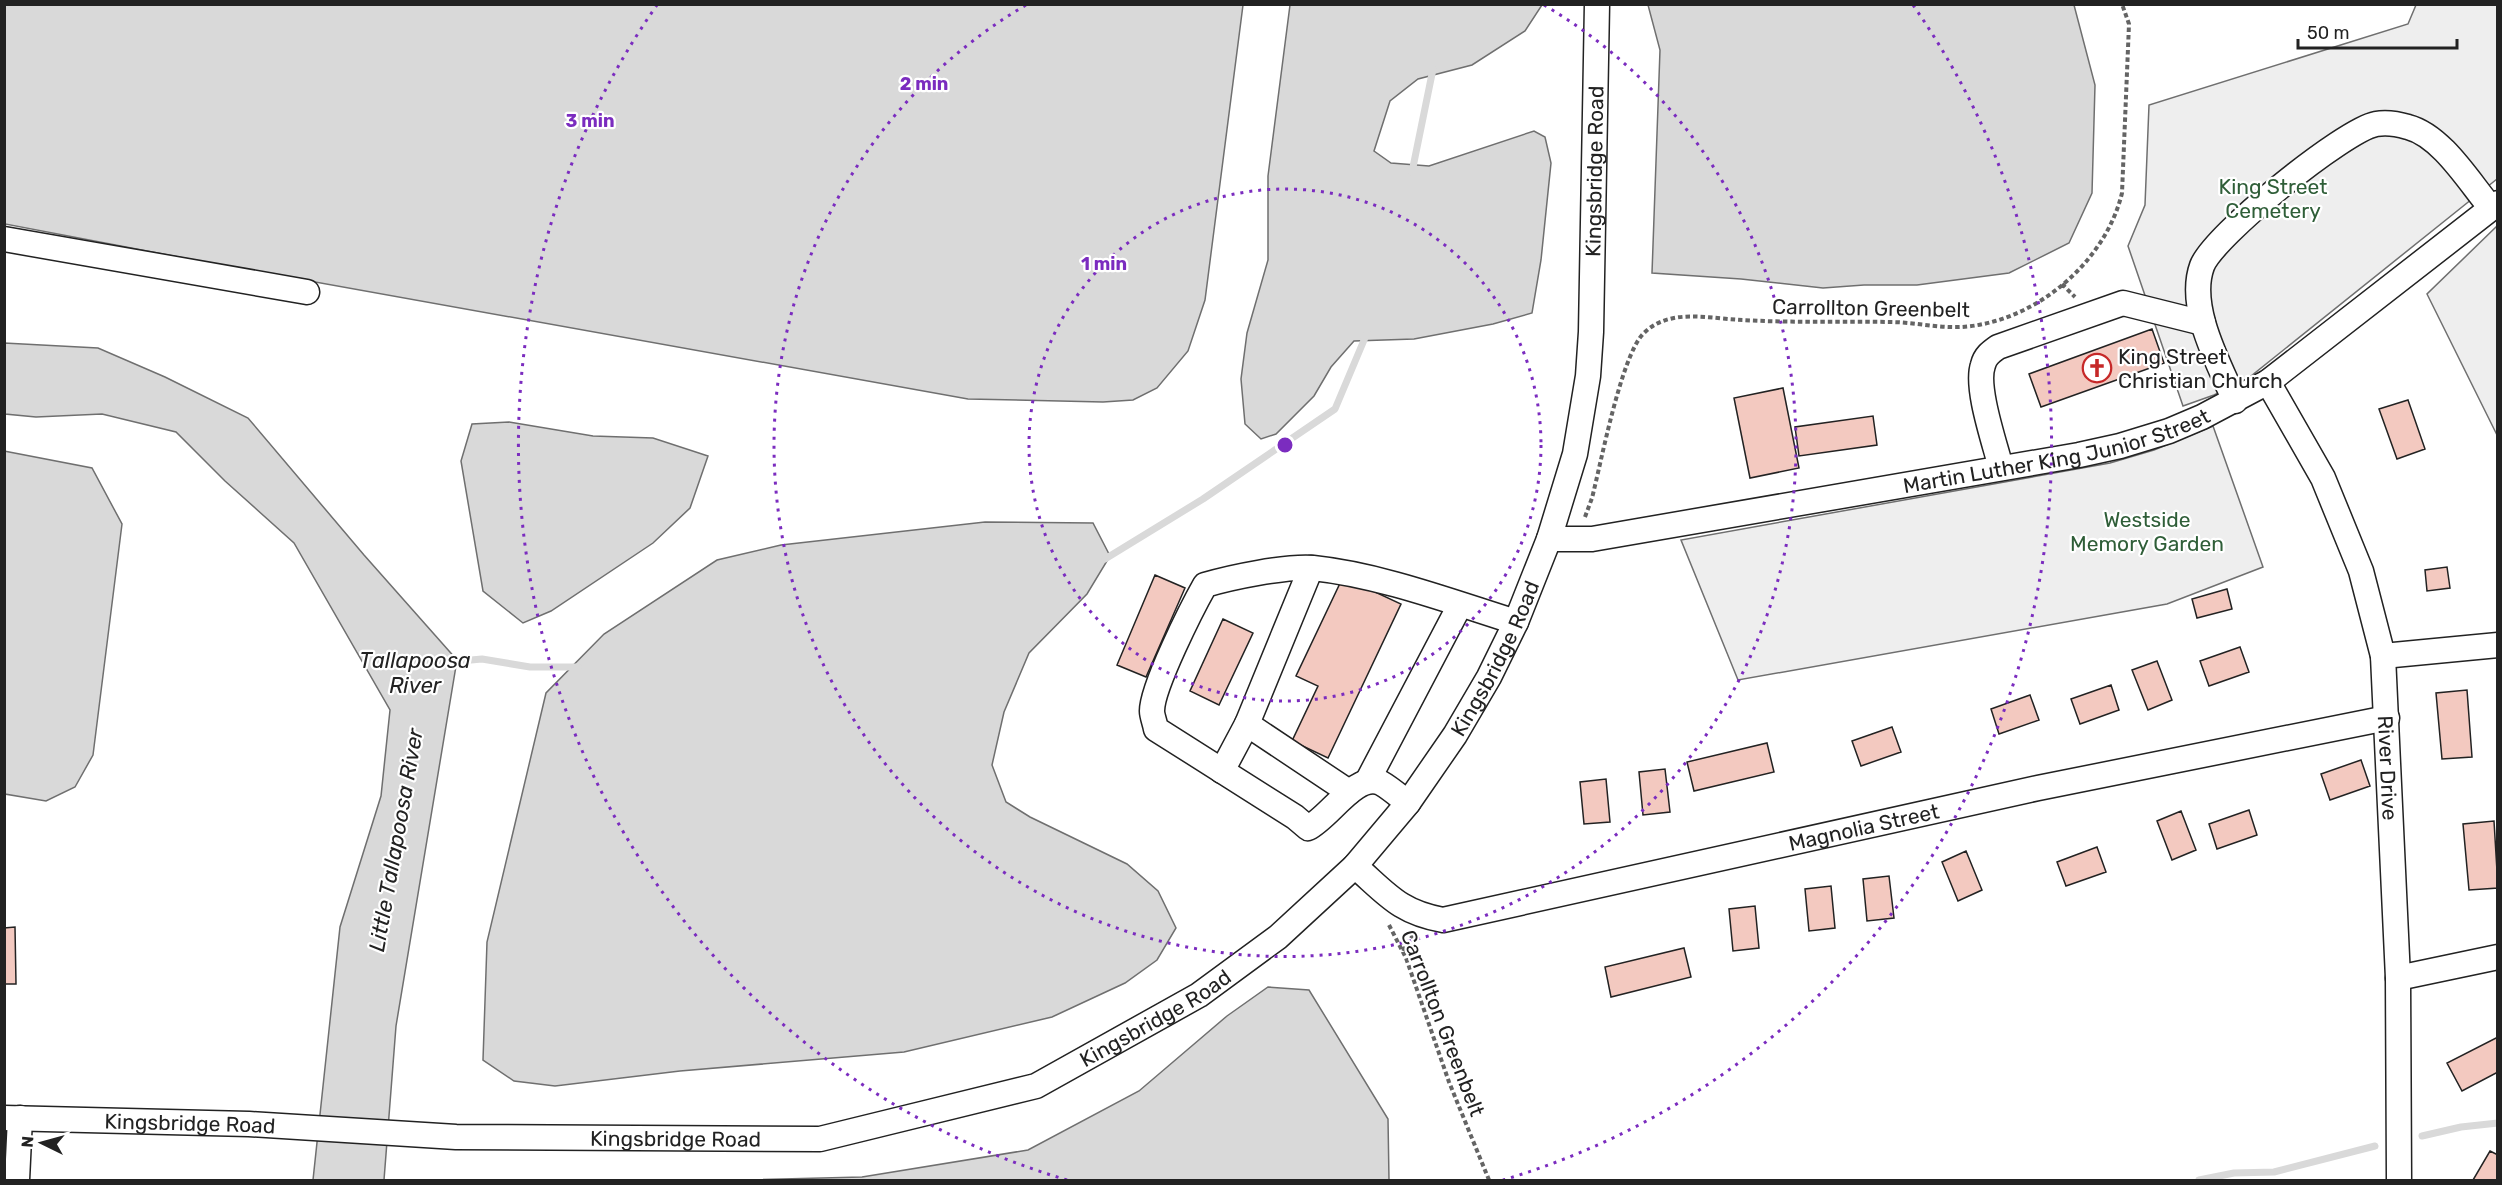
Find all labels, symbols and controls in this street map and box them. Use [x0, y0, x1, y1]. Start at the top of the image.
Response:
scale bar [2298, 12, 2457, 50]
text: 50 m [2307, 22, 2350, 44]
text: 2 min [900, 73, 948, 95]
street label: Kingsbridge Road [1580, 85, 1608, 257]
text: 3 min [566, 110, 614, 132]
park label: King Street Cemetery [2219, 174, 2327, 223]
text: 1 min [1081, 253, 1127, 275]
street label: Carrollton Greenbelt [1772, 294, 1970, 322]
place label: King Street Christian Church [2118, 344, 2283, 393]
church icon: King Street Christian Church [2081, 352, 2113, 384]
street label: Martin Luther King Junior Street [1901, 403, 2214, 498]
centre of rings [1275, 435, 1295, 455]
park label: Westside Memory Garden [2070, 507, 2224, 556]
street label: Kingsbridge Road [1445, 577, 1544, 740]
water label: Tallapoosa River [359, 647, 471, 699]
street label: River Drive [2373, 715, 2403, 821]
water label: Little Tallapoosa River [363, 725, 429, 954]
street label: Magnolia Street [1786, 798, 1941, 856]
street label: Carrollton Greenbelt [1396, 926, 1490, 1120]
street label: Kingsbridge Road [1075, 964, 1235, 1072]
street label: Kingsbridge Road [104, 1108, 276, 1138]
north arrow [12, 1113, 72, 1173]
street label: Kingsbridge Road [590, 1125, 761, 1151]
text: N [18, 1135, 38, 1148]

